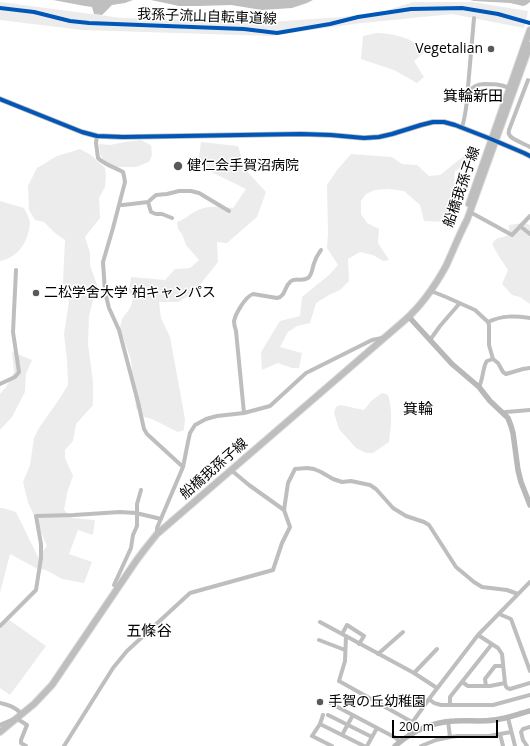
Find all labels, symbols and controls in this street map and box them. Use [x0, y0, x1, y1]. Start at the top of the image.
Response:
street label: 我孫子流山自転車道線 [137, 6, 277, 28]
place label: Vegetalian [415, 41, 483, 57]
marker: Vegetalian [486, 44, 496, 54]
district label: 箕輪新田 [443, 88, 503, 106]
street label: 船橋我孫子線 [440, 145, 484, 229]
place label: 健仁会手賀沼病院 [187, 158, 299, 174]
marker: 健仁会手賀沼病院 [172, 160, 184, 172]
place label: 二松学舍大学 柏キャンパス [44, 285, 216, 301]
marker: 二松学舍大学 柏キャンパス [31, 288, 41, 298]
district label: 箕輪 [403, 401, 433, 419]
street label: 船橋我孫子線 [177, 435, 251, 503]
district label: 五條谷 [127, 623, 171, 641]
place label: 手賀の丘幼稚園 [328, 694, 426, 710]
marker: 手賀の丘幼稚園 [315, 697, 325, 707]
scale bar [394, 712, 500, 738]
text: 200 m [399, 718, 434, 735]

